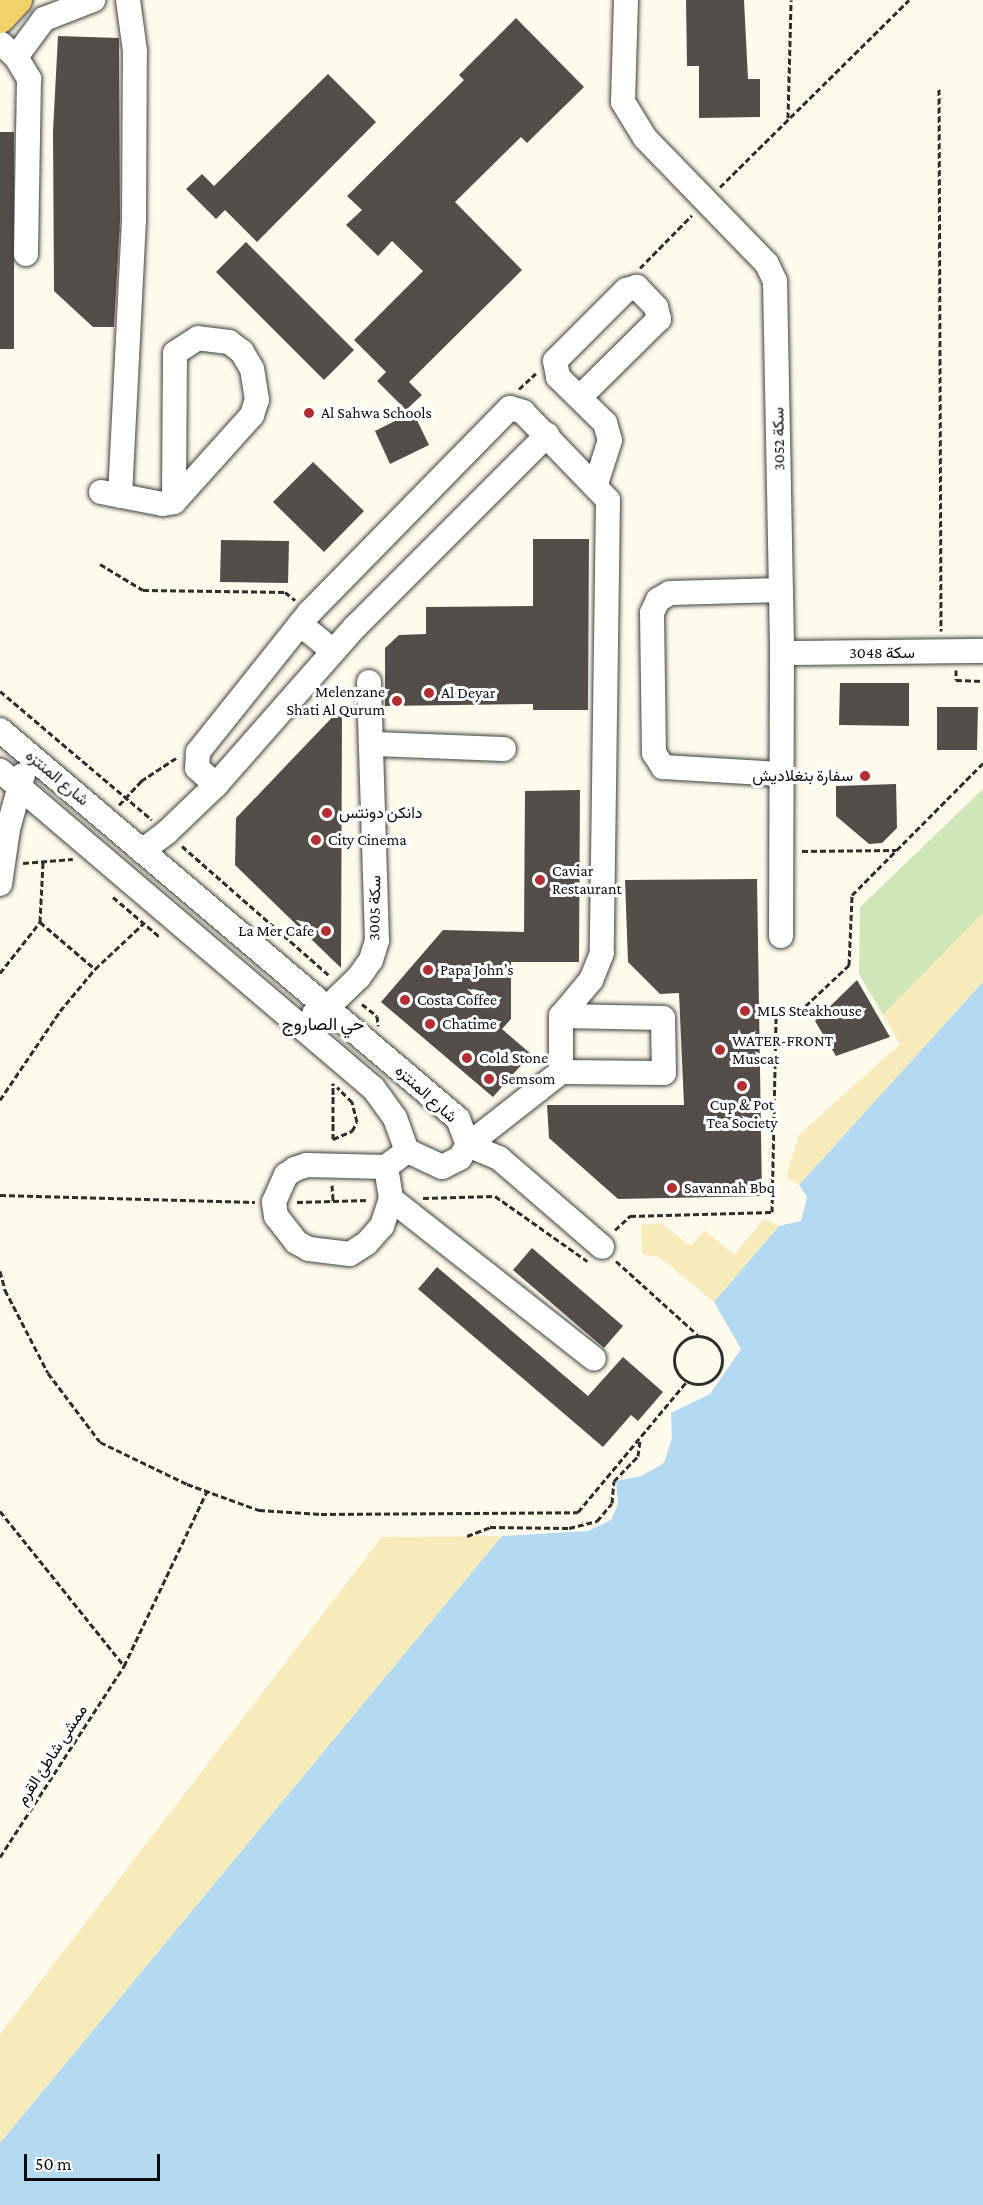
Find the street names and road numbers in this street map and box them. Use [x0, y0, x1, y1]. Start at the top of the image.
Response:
street label: سكة 3052 [769, 407, 789, 471]
street label: سكة 3048 [849, 643, 915, 663]
street label: شارع المنتزه [22, 746, 92, 810]
street label: سكة 3005 [365, 875, 385, 941]
street label: شارع المنتزه [391, 1061, 461, 1127]
street label: ممشى شاطئ القرم [12, 1701, 92, 1809]

